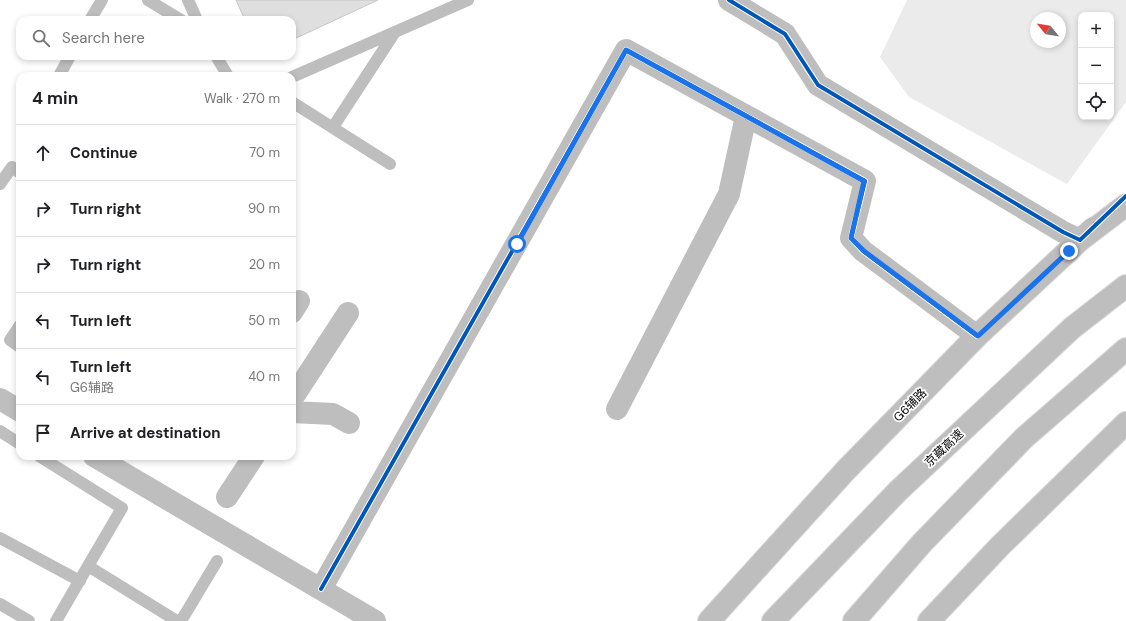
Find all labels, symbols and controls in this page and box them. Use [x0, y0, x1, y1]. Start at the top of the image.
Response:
north arrow [1030, 12, 1066, 48]
map controls [1078, 12, 1114, 120]
button: + [1078, 12, 1114, 48]
search box [16, 16, 296, 60]
icon: search [30, 27, 52, 49]
text: Search here [62, 28, 145, 48]
button: − [1078, 48, 1114, 84]
button: locate [1078, 84, 1114, 120]
text: 4 min [32, 87, 78, 109]
text: Walk · 270 m [204, 90, 280, 107]
icon: ahead [32, 142, 54, 164]
text: Continue [70, 143, 138, 163]
text: 70 m [249, 144, 280, 161]
icon: right [32, 198, 54, 220]
text: Turn right [70, 199, 141, 219]
text: 90 m [248, 200, 280, 217]
route start [508, 235, 526, 253]
route end [1060, 242, 1078, 260]
icon: right [32, 254, 54, 276]
text: Turn right [70, 255, 141, 275]
text: 20 m [249, 256, 280, 273]
icon: left [32, 310, 54, 332]
text: Turn left [70, 311, 131, 331]
text: 50 m [248, 312, 280, 329]
text: Turn left [70, 357, 131, 377]
icon: left [32, 366, 54, 388]
text: 40 m [248, 368, 280, 385]
text: G6辅路 [70, 379, 114, 396]
street label: G6辅路 [890, 385, 930, 425]
icon: arrive [32, 422, 54, 444]
text: Arrive at destination [70, 423, 221, 443]
street label: 京藏高速 [921, 426, 967, 470]

